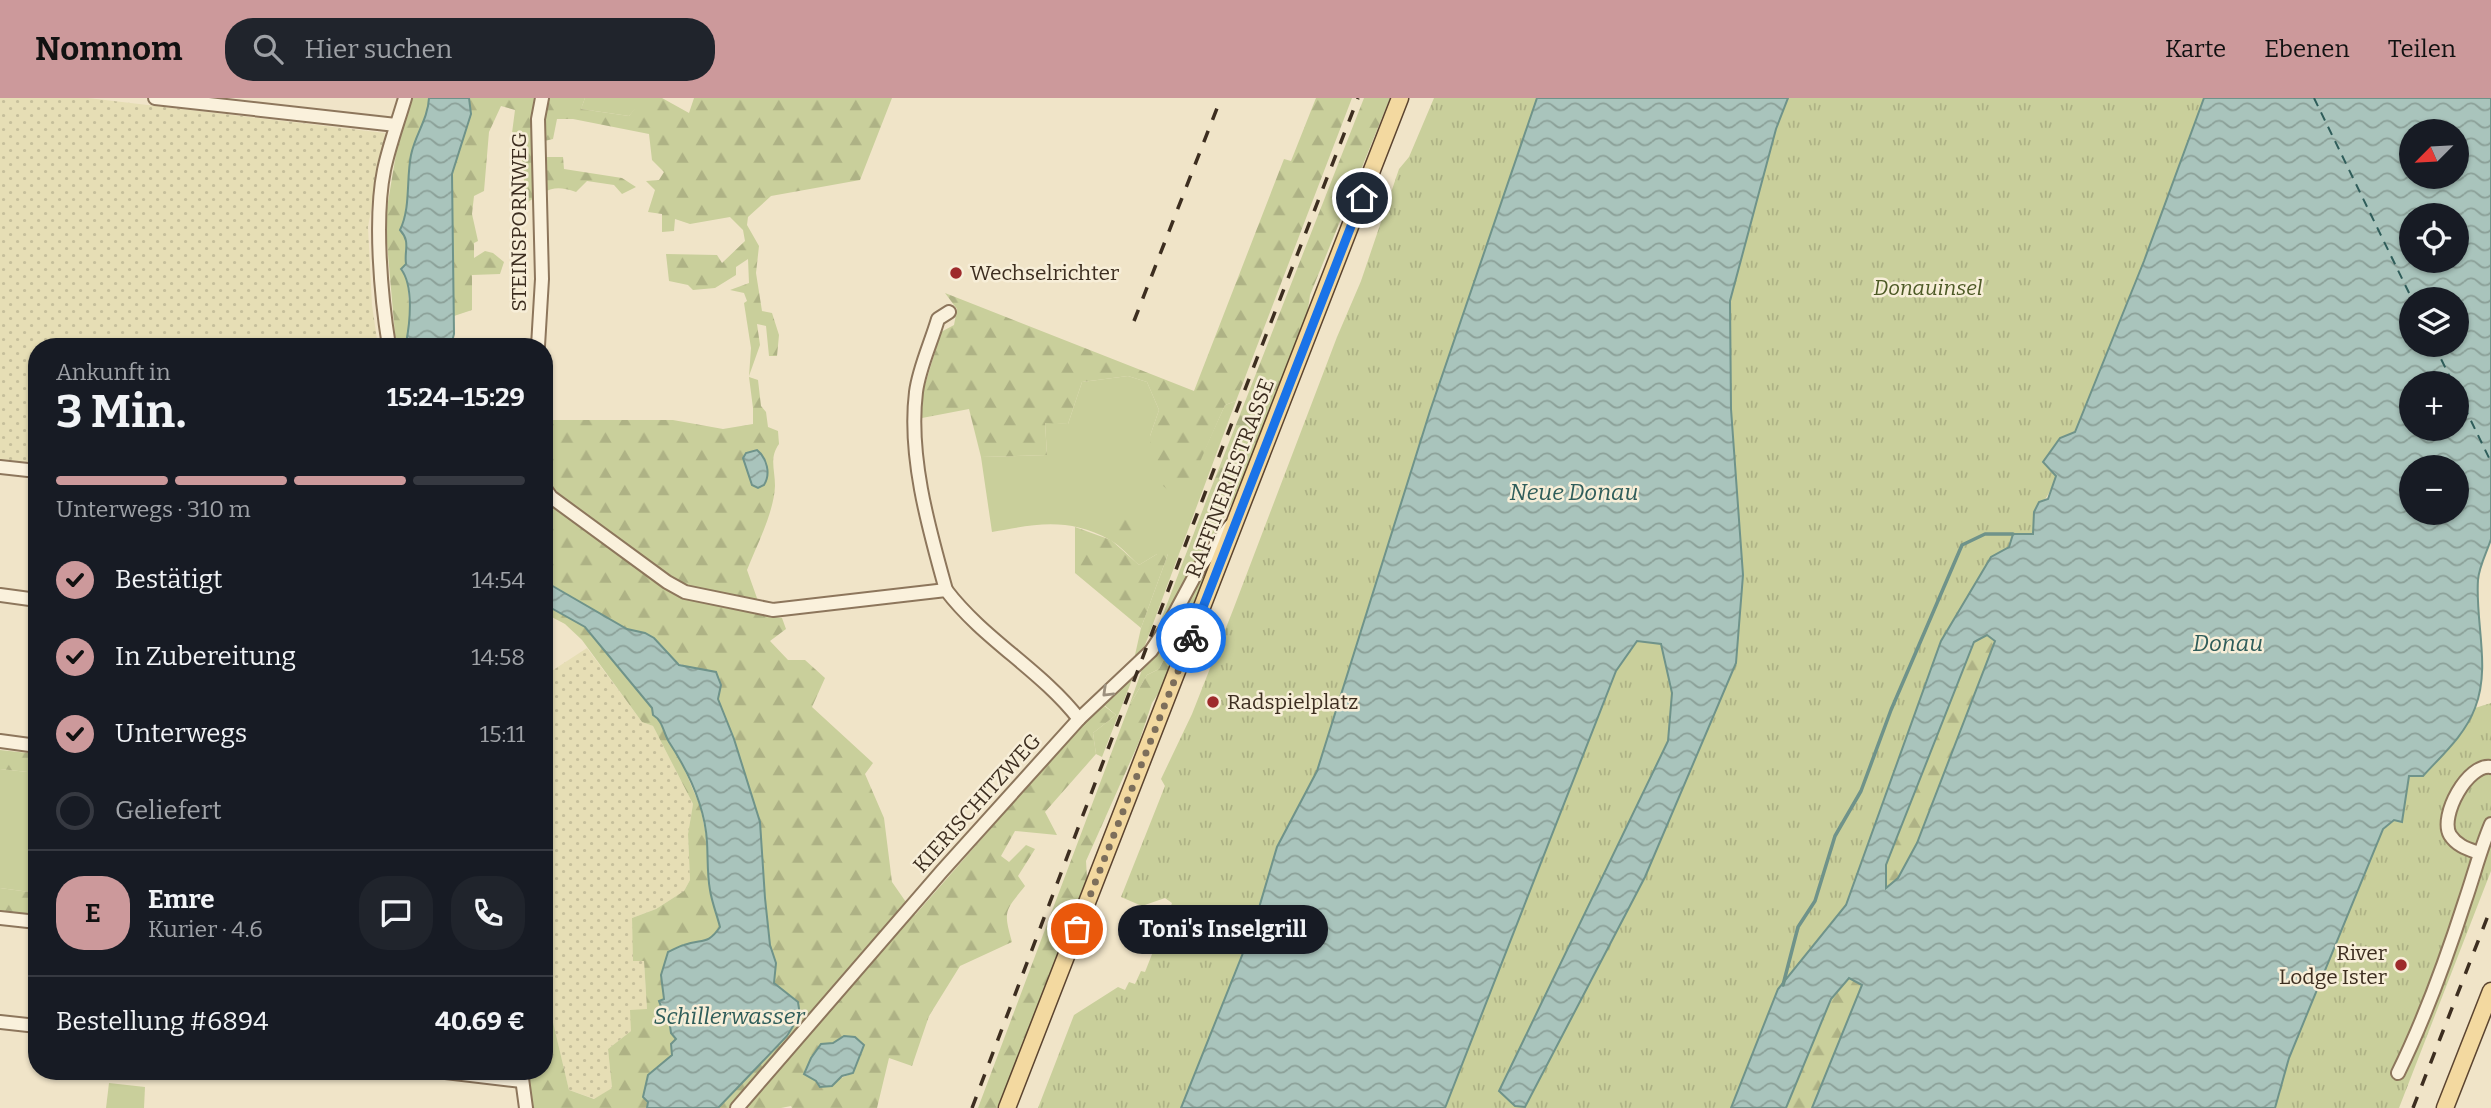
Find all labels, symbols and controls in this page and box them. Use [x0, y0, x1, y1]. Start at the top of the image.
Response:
search box [225, 18, 715, 81]
text: Nomnom [35, 29, 183, 69]
icon: search [249, 30, 287, 68]
text: Hier suchen [305, 34, 452, 65]
text: Karte [2165, 35, 2226, 63]
text: Ebenen [2264, 35, 2350, 63]
text: Teilen [2388, 35, 2456, 63]
north arrow [2399, 119, 2469, 189]
map controls [2399, 119, 2469, 525]
street label: STEINSPORNWEG [506, 132, 532, 312]
pin [1332, 168, 1392, 228]
icon: home [1343, 179, 1381, 217]
button: locate [2399, 203, 2469, 273]
place label: Wechselrichter [970, 260, 1119, 286]
marker: Wechselrichter [948, 265, 964, 281]
park label: Donauinsel [1873, 275, 1983, 301]
button: layers [2399, 287, 2469, 357]
text: Ankunft in [56, 358, 171, 386]
button: + [2399, 371, 2469, 441]
street label: RAFFINERIESTRASSE [1180, 375, 1280, 581]
text: 15:24–15:29 [387, 382, 525, 413]
text: 3 Min. [56, 384, 187, 439]
button: − [2399, 455, 2469, 525]
water label: Neue Donau [1510, 478, 1638, 506]
text: Unterwegs · 310 m [56, 495, 251, 523]
icon: check [56, 561, 94, 599]
text: Bestätigt [115, 564, 222, 595]
text: 14:54 [472, 566, 525, 594]
courier [1156, 603, 1226, 673]
icon: bike [1172, 619, 1210, 657]
water label: Donau [2193, 629, 2263, 657]
icon: check [56, 638, 94, 676]
text: In Zubereitung [115, 641, 296, 672]
text: 14:58 [471, 643, 525, 671]
one-way arrow [1102, 684, 1115, 696]
place label: Radspielplatz [1227, 689, 1358, 715]
marker: Radspielplatz [1205, 694, 1221, 710]
icon: check [56, 715, 94, 753]
text: Unterwegs [115, 718, 247, 749]
text: 15:11 [480, 720, 525, 748]
street label: KIERISCHITZWEG [908, 728, 1046, 878]
text: Geliefert [115, 795, 222, 826]
button: chat [359, 876, 433, 950]
button: phone [451, 876, 525, 950]
text: Emre [148, 884, 214, 915]
text: E [85, 898, 101, 929]
pin [1047, 899, 1107, 959]
callout: Toni's Inselgrill [1119, 904, 1329, 954]
icon: bag [1058, 910, 1096, 948]
text: Kurier · 4.6 [148, 915, 263, 943]
text: Toni's Inselgrill [1139, 915, 1307, 943]
place label: River Lodge Ister [2279, 940, 2387, 990]
marker: River Lodge Ister [2393, 957, 2409, 973]
water label: Schillerwasser [653, 1002, 806, 1030]
text: Bestellung #6894 [56, 1006, 268, 1037]
text: 40.69 € [435, 1006, 525, 1037]

